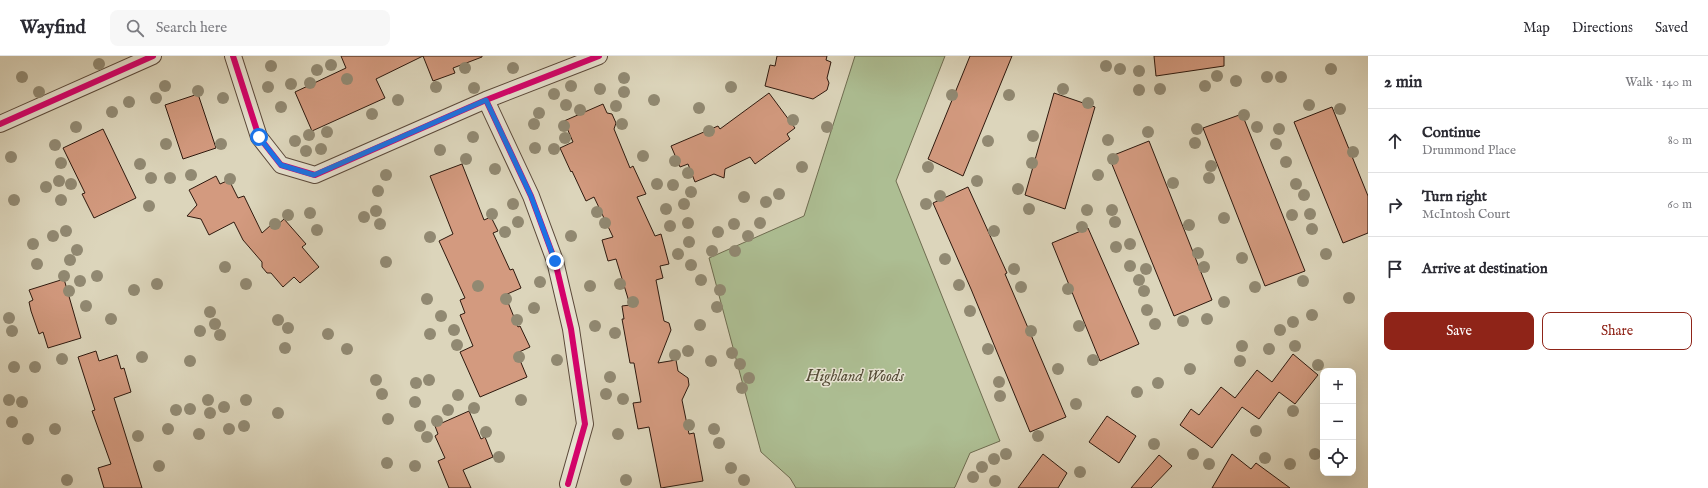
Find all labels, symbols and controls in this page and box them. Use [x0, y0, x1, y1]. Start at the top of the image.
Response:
search box [110, 10, 390, 46]
text: Wayfind [20, 16, 86, 40]
icon: search [124, 17, 146, 39]
text: Search here [156, 18, 227, 37]
text: Map [1523, 19, 1550, 37]
text: Directions [1572, 19, 1633, 37]
text: Saved [1655, 19, 1688, 37]
text: 2 min [1384, 72, 1422, 93]
text: Walk · 140 m [1625, 74, 1692, 91]
text: Continue [1422, 123, 1480, 142]
route start [250, 128, 268, 146]
icon: ahead [1384, 130, 1406, 152]
text: 80 m [1668, 132, 1692, 149]
text: Drummond Place [1422, 142, 1516, 159]
text: Turn right [1422, 187, 1487, 206]
icon: right [1384, 194, 1406, 216]
text: 60 m [1667, 196, 1692, 213]
text: McIntosh Court [1422, 206, 1510, 223]
route end [546, 252, 564, 270]
icon: arrive [1384, 258, 1406, 280]
text: Arrive at destination [1422, 259, 1548, 278]
button: Save [1384, 312, 1534, 350]
button: Share [1542, 312, 1692, 350]
park label: Highland Woods [805, 367, 904, 387]
map controls [1320, 368, 1356, 476]
button: + [1320, 368, 1356, 404]
button: − [1320, 404, 1356, 440]
button: locate [1320, 440, 1356, 476]

